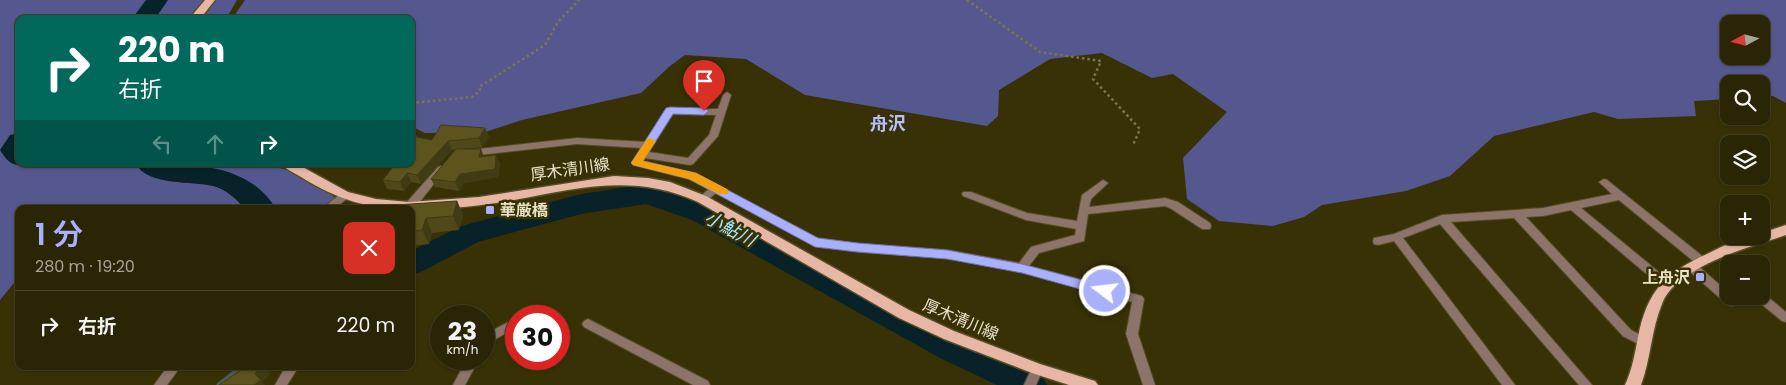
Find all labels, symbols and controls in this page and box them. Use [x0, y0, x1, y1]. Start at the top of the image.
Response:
north arrow [1720, 15, 1770, 65]
map controls [1720, 15, 1770, 305]
text: 220 m [118, 25, 225, 74]
icon: right [35, 35, 100, 100]
pin [683, 60, 725, 111]
icon: arrive [690, 67, 718, 95]
text: 右折 [118, 74, 162, 105]
button: search [1720, 75, 1770, 125]
district label: 舟沢 [870, 111, 906, 136]
icon: left [148, 130, 176, 158]
icon: ahead [201, 130, 229, 158]
icon: right [254, 130, 282, 158]
button: layers [1720, 135, 1770, 185]
street label: 厚木清川線 [529, 153, 611, 186]
button: + [1720, 195, 1770, 245]
place label: 華厳橋 [500, 199, 548, 222]
marker: 華厳橋 [484, 204, 496, 216]
water label: 小鮎川 [701, 205, 762, 253]
text: 1 分 [35, 213, 83, 256]
button: close [343, 222, 395, 274]
text: 280 m · 19:20 [35, 255, 135, 278]
button: − [1720, 255, 1770, 305]
position arrow [1078, 264, 1130, 316]
place label: 上舟沢 [1642, 266, 1690, 289]
marker: 上舟沢 [1694, 271, 1706, 283]
street label: 厚木清川線 [919, 293, 1002, 346]
speed limit sign: 30 [505, 305, 570, 370]
icon: right [35, 312, 63, 340]
text: 220 m [337, 312, 395, 339]
text: 右折 [78, 313, 116, 340]
text: 23 [448, 314, 477, 349]
text: km/h [447, 341, 478, 358]

